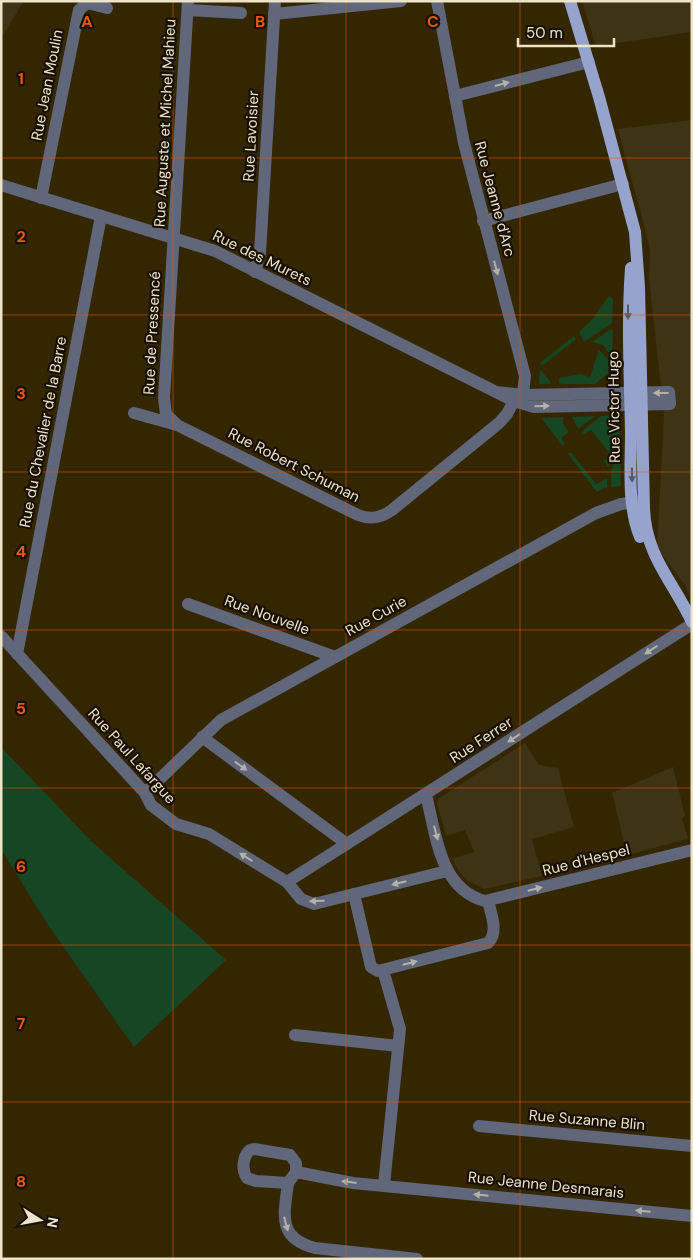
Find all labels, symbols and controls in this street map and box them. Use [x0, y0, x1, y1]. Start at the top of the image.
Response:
text: A [81, 11, 93, 32]
text: B [255, 11, 265, 32]
text: C [427, 11, 439, 32]
scale bar [518, 15, 614, 47]
street label: Rue Auguste et Michel Mahieu [150, 18, 180, 228]
text: 50 m [526, 23, 563, 43]
street label: Rue Jean Moulin [26, 28, 68, 142]
text: 1 [18, 68, 24, 89]
one-way arrow [494, 80, 509, 88]
street label: Rue Lavoisier [239, 90, 263, 182]
street label: Rue Jeanne d'Arc [470, 139, 520, 259]
street label: Rue des Murets [209, 225, 315, 291]
text: 2 [16, 226, 26, 247]
one-way arrow [493, 261, 501, 276]
street label: Rue de Pressencé [139, 271, 165, 395]
one-way arrow [624, 304, 632, 320]
street label: Rue du Chevalier de la Barre [15, 335, 71, 529]
street label: Rue Victor Hugo [603, 351, 625, 463]
text: 3 [16, 383, 26, 404]
one-way arrow [652, 389, 668, 397]
one-way arrow [534, 402, 550, 410]
street label: Rue Robert Schuman [225, 423, 363, 507]
one-way arrow [628, 467, 636, 483]
text: 4 [16, 541, 26, 562]
street label: Rue Nouvelle [222, 590, 312, 640]
street label: Rue Curie [342, 591, 410, 641]
one-way arrow [644, 646, 657, 655]
text: 5 [16, 698, 26, 719]
street label: Rue Paul Lafargue [84, 704, 180, 808]
street label: Rue Ferrer [446, 712, 517, 768]
one-way arrow [507, 733, 521, 743]
one-way arrow [234, 761, 248, 771]
one-way arrow [433, 826, 441, 841]
street label: Rue d'Hespel [540, 839, 632, 881]
one-way arrow [239, 852, 252, 861]
text: 6 [16, 856, 26, 877]
one-way arrow [392, 879, 407, 887]
one-way arrow [527, 885, 542, 893]
one-way arrow [308, 898, 324, 906]
one-way arrow [403, 959, 418, 967]
text: 7 [17, 1013, 26, 1034]
street label: Rue Suzanne Blin [528, 1105, 646, 1135]
street label: Rue Jeanne Desmarais [467, 1167, 625, 1203]
text: 8 [16, 1171, 26, 1192]
one-way arrow [340, 1178, 356, 1186]
one-way arrow [473, 1191, 489, 1199]
north arrow [15, 1195, 65, 1245]
one-way arrow [635, 1207, 651, 1215]
text: N [43, 1216, 63, 1229]
one-way arrow [282, 1216, 290, 1231]

